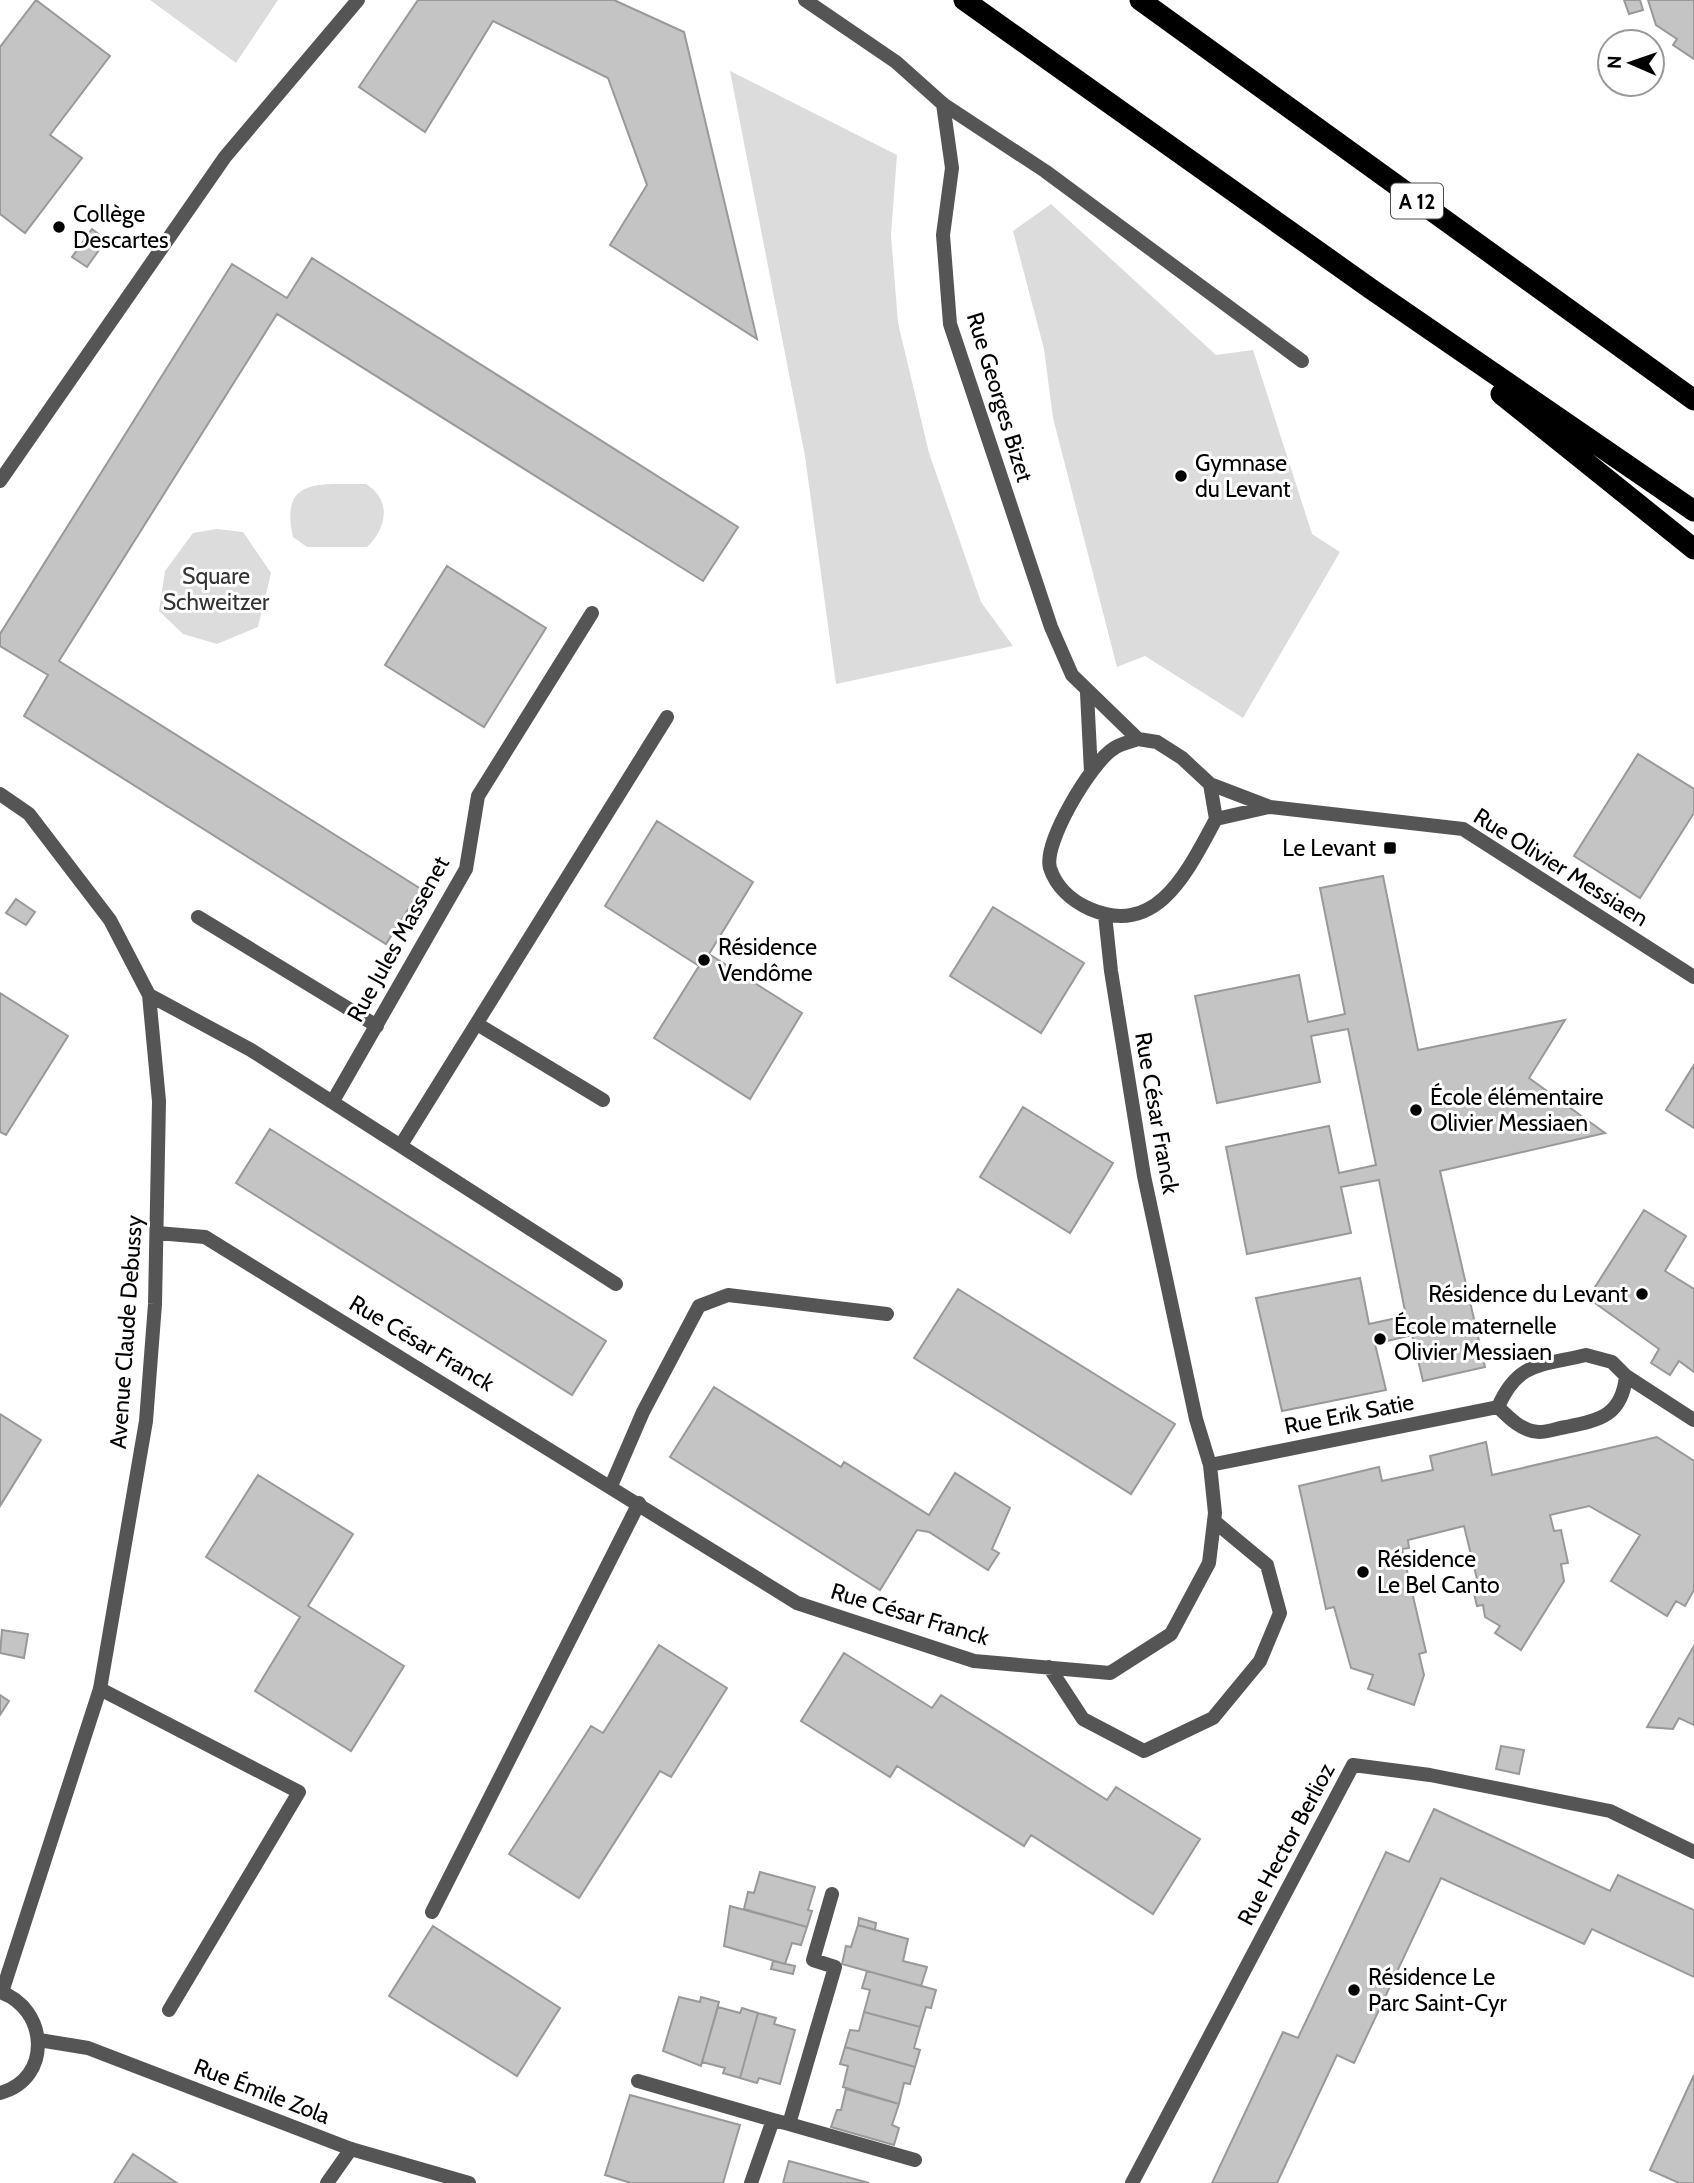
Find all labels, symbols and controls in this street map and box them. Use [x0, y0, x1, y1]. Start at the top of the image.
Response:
north arrow [1596, 28, 1666, 98]
text: N [1603, 55, 1626, 70]
road number: A 12 [1391, 184, 1443, 218]
place label: Collège Descartes [73, 200, 169, 254]
marker: Collège Descartes [51, 219, 67, 235]
street label: Rue Georges Bizet [961, 309, 1039, 485]
place label: Gymnase du Levant [1195, 449, 1291, 503]
marker: Gymnase du Levant [1173, 468, 1189, 484]
park label: Square Schweitzer [163, 562, 270, 616]
street label: Rue Olivier Messiaen [1468, 802, 1654, 932]
place label: Le Levant [1282, 834, 1376, 862]
marker: Le Levant [1382, 840, 1398, 856]
street label: Rue Jules Massenet [341, 851, 455, 1027]
place label: Résidence Vendôme [718, 933, 817, 987]
marker: Résidence Vendôme [696, 952, 712, 968]
street label: Rue César Franck [1129, 1030, 1185, 1197]
place label: École élémentaire Olivier Messiaen [1430, 1082, 1604, 1137]
marker: École élémentaire Olivier Messiaen [1408, 1102, 1424, 1118]
street label: Avenue Claude Debussy [104, 1214, 148, 1450]
place label: Résidence du Levant [1428, 1280, 1628, 1308]
marker: Résidence du Levant [1634, 1286, 1650, 1302]
street label: Rue César Franck [345, 1289, 500, 1398]
place label: École maternelle Olivier Messiaen [1394, 1311, 1557, 1366]
marker: École maternelle Olivier Messiaen [1372, 1331, 1388, 1347]
street label: Rue Erik Satie [1282, 1388, 1416, 1440]
place label: Résidence Le Bel Canto [1377, 1545, 1500, 1599]
marker: Résidence Le Bel Canto [1355, 1564, 1371, 1580]
street label: Rue César Franck [828, 1577, 993, 1652]
street label: Rue Hector Berlioz [1231, 1758, 1341, 1930]
place label: Résidence Le Parc Saint-Cyr [1368, 1963, 1508, 2017]
marker: Résidence Le Parc Saint-Cyr [1346, 1982, 1362, 1998]
street label: Rue Émile Zola [190, 2051, 334, 2130]

